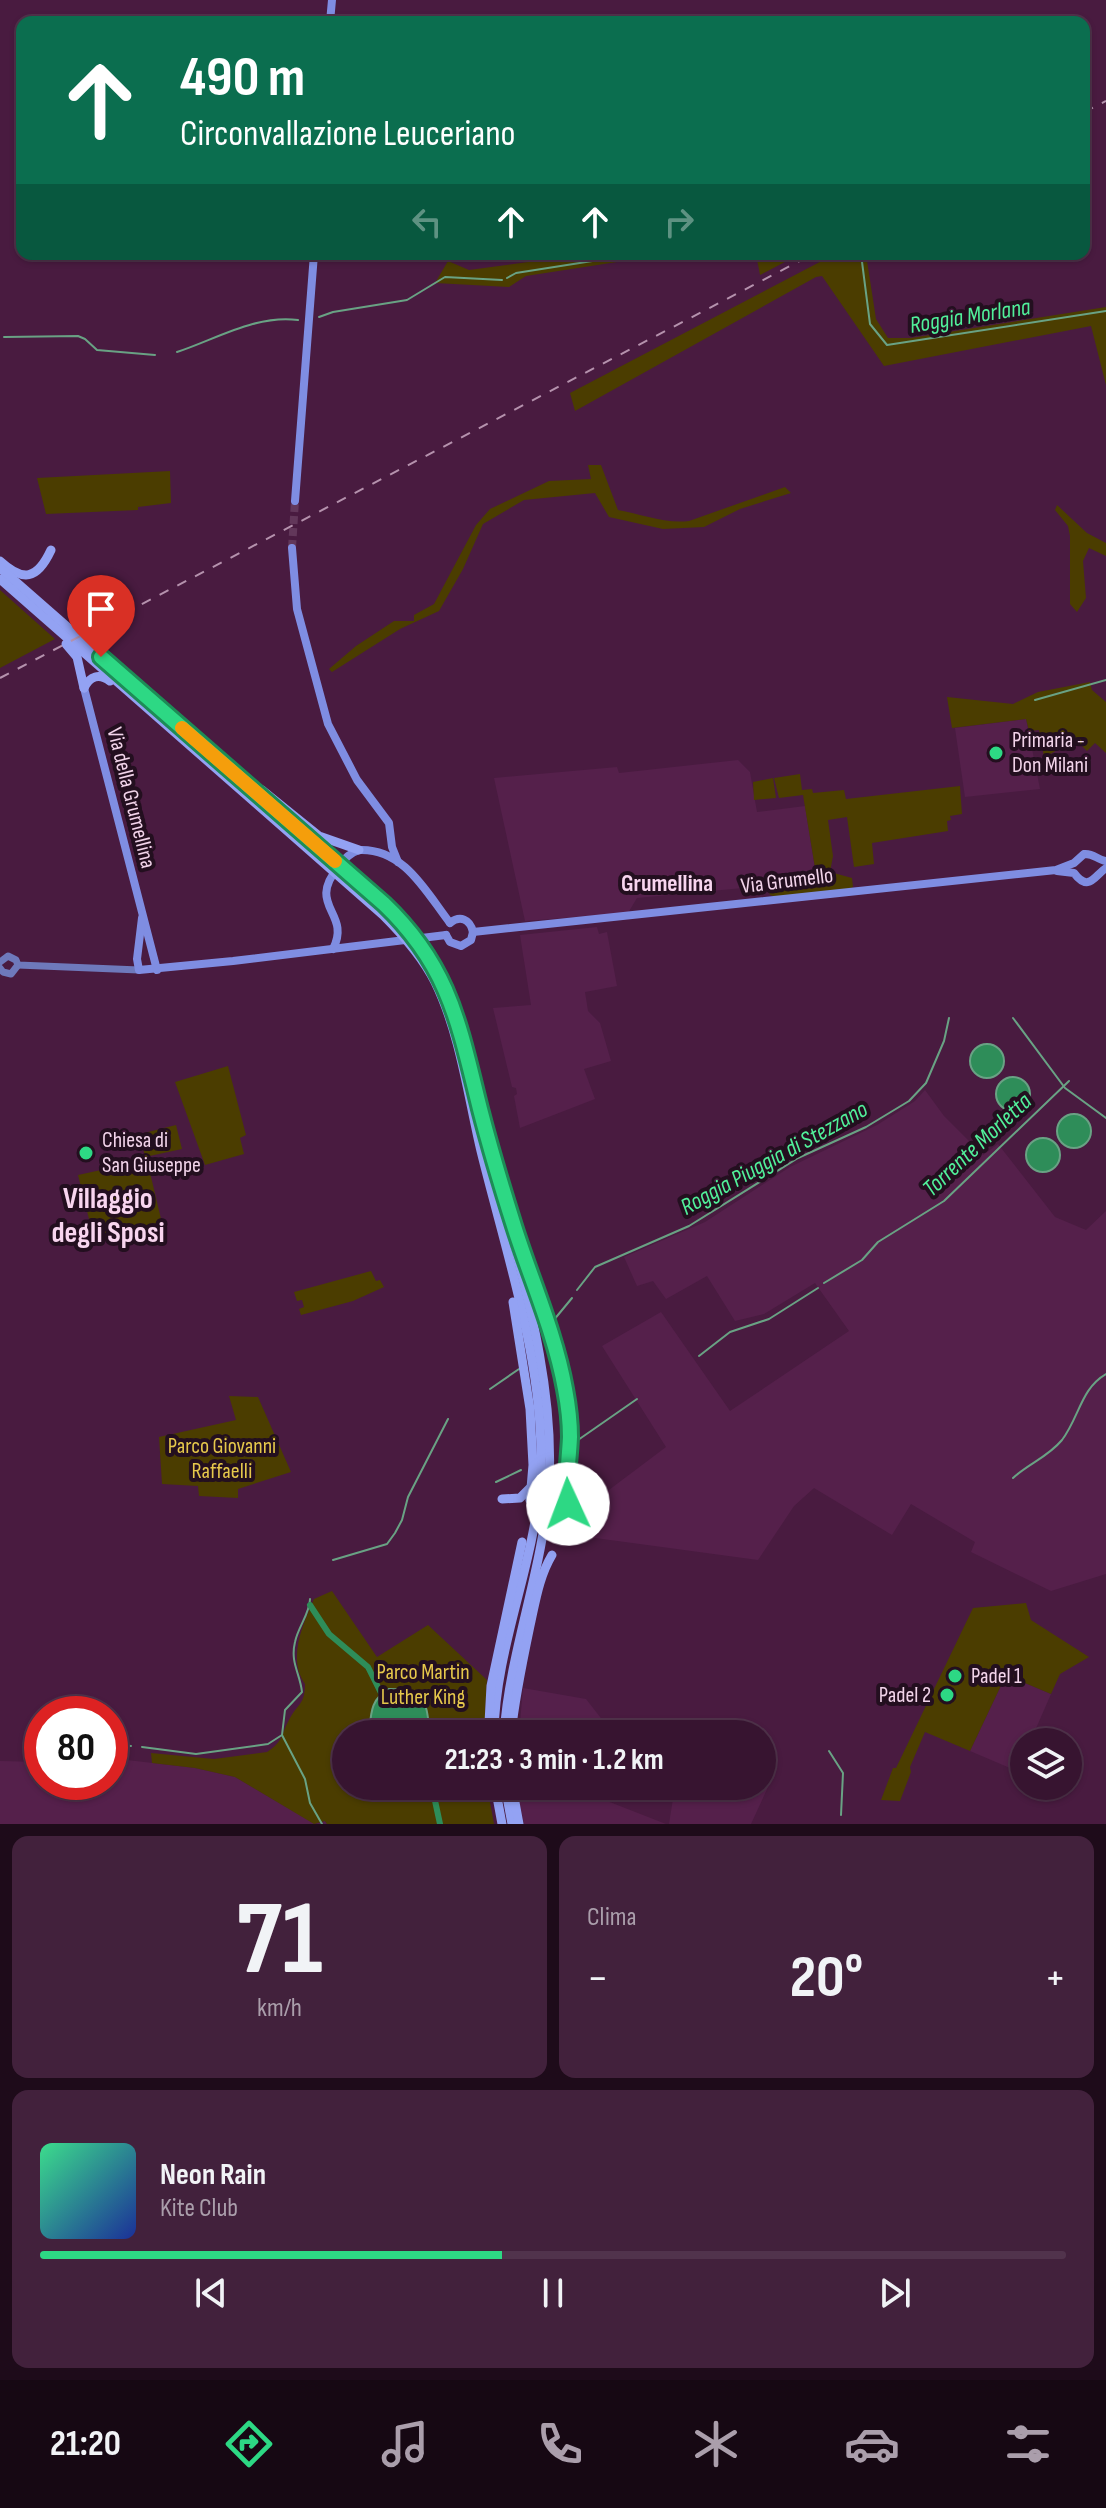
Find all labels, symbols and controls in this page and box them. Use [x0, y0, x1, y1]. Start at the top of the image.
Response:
text: 490 m [180, 45, 305, 112]
icon: ahead [48, 48, 152, 152]
text: Circonvallazione Leuceriano [180, 113, 515, 156]
icon: left [405, 200, 449, 244]
icon: ahead [489, 200, 533, 244]
icon: ahead [573, 200, 617, 244]
icon: right [657, 200, 701, 244]
water label: Roggia Morlana [907, 292, 1033, 340]
pin [67, 575, 135, 657]
icon: arrive [79, 587, 123, 631]
street label: Via della Grumellina [100, 725, 162, 871]
place label: Primaria - Don Milani [1012, 727, 1088, 779]
marker: Primaria - Don Milani [987, 744, 1005, 762]
street label: Via Grumello [739, 862, 835, 900]
district label: Grumellina [621, 869, 713, 898]
water label: Torrente Morletta [916, 1087, 1038, 1203]
water label: Roggia Piuggia di Stezzano [675, 1094, 873, 1222]
place label: Chiesa di San Giuseppe [102, 1127, 201, 1179]
marker: Chiesa di San Giuseppe [77, 1144, 95, 1162]
district label: Villaggio degli Sposi [51, 1181, 165, 1251]
park label: Parco Giovanni Raffaelli [168, 1433, 276, 1485]
position arrow [526, 1462, 610, 1546]
park label: Parco Martin Luther King [376, 1659, 470, 1711]
place label: Padel 1 [971, 1663, 1022, 1690]
marker: Padel 1 [946, 1667, 964, 1685]
place label: Padel 2 [879, 1682, 931, 1709]
marker: Padel 2 [938, 1686, 956, 1704]
speed limit sign: 80 [24, 1696, 128, 1800]
map controls [1010, 1728, 1082, 1800]
button: layers [1010, 1728, 1082, 1800]
text: 21:23 · 3 min · 1.2 km [444, 1742, 664, 1778]
text: 71 [236, 1878, 323, 2003]
text: Clima [587, 1902, 637, 1933]
text: 20° [790, 1942, 863, 2014]
text: − [587, 1952, 609, 2005]
text: + [1044, 1952, 1066, 2005]
text: km/h [257, 1993, 302, 2024]
text: Neon Rain [160, 2157, 266, 2193]
text: Kite Club [160, 2193, 238, 2224]
icon: previous [189, 2271, 233, 2315]
icon: pause [531, 2271, 575, 2315]
icon: next [873, 2271, 917, 2315]
icon: directions [221, 2416, 277, 2472]
icon: music [377, 2416, 433, 2472]
icon: phone [532, 2416, 588, 2472]
icon: climate [688, 2416, 744, 2472]
icon: car [844, 2416, 900, 2472]
icon: filters [1000, 2416, 1056, 2472]
text: 21:20 [50, 2423, 121, 2466]

